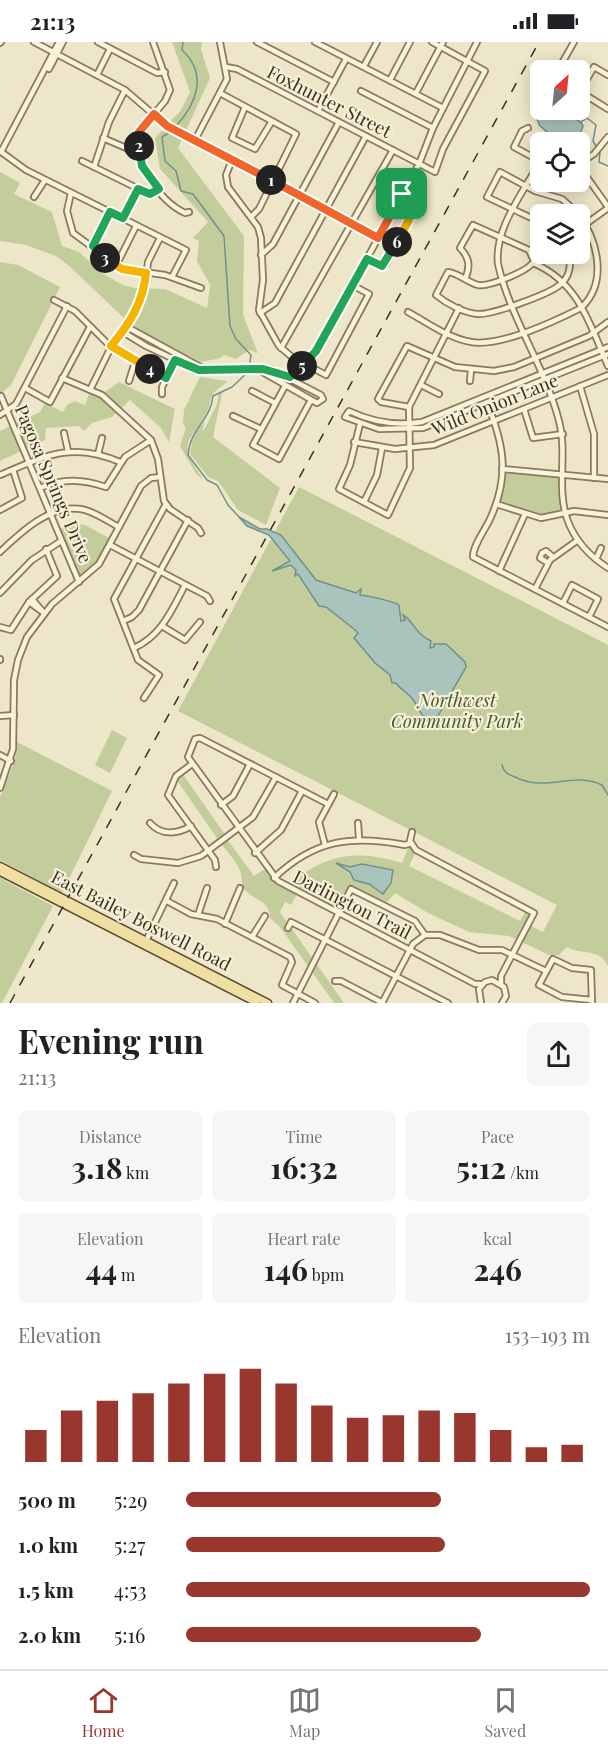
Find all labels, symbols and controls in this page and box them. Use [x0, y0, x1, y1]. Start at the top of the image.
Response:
text: 21:13 [30, 6, 75, 36]
street label: Foxhunter Street [263, 59, 396, 143]
north arrow [530, 60, 590, 120]
map controls [530, 60, 590, 264]
pin: 2 [124, 131, 154, 161]
button: locate [530, 132, 590, 192]
text: 2 [135, 135, 143, 156]
pin: 1 [256, 165, 286, 195]
pin [376, 168, 427, 219]
text: 1 [268, 169, 274, 190]
icon: arrive [385, 177, 418, 210]
button: layers [530, 204, 590, 264]
pin: 6 [382, 227, 412, 257]
text: 6 [393, 231, 401, 252]
pin: 3 [90, 243, 120, 273]
text: 3 [101, 247, 109, 268]
pin: 5 [287, 351, 317, 381]
pin: 4 [135, 354, 165, 384]
text: 5 [298, 355, 306, 376]
text: 4 [146, 358, 154, 379]
street label: Wild Onion Lane [427, 368, 562, 441]
street label: Pagosa Springs Drive [10, 401, 98, 566]
park label: Northwest Community Park [391, 688, 523, 733]
street label: East Bailey Boswell Road [48, 864, 236, 976]
street label: Darlington Trail [289, 864, 416, 944]
text: Evening run [18, 1018, 204, 1062]
button: share [527, 1023, 590, 1086]
text: 21:13 [18, 1063, 56, 1090]
text: Distance [79, 1126, 142, 1147]
text: Time [286, 1126, 322, 1147]
text: Pace [481, 1126, 514, 1147]
text: 3.18 [72, 1147, 123, 1187]
text: 16:32 [270, 1147, 338, 1187]
text: 5:12 [456, 1147, 506, 1187]
text: km [123, 1162, 149, 1183]
text: /km [506, 1162, 539, 1183]
text: Elevation [77, 1228, 144, 1249]
text: Heart rate [267, 1228, 341, 1249]
text: kcal [483, 1228, 512, 1249]
text: 44 [85, 1249, 117, 1289]
text: 146 [264, 1249, 308, 1289]
text: 246 [473, 1249, 522, 1289]
text: m [117, 1264, 135, 1285]
text: bpm [308, 1264, 344, 1285]
text: Elevation [18, 1321, 101, 1348]
text: 153–193 m [505, 1321, 590, 1348]
text: 500 m [18, 1486, 76, 1513]
text: 5:29 [114, 1486, 147, 1513]
text: 1.0 km [18, 1531, 78, 1558]
text: 5:27 [114, 1531, 145, 1558]
text: 1.5 km [18, 1576, 74, 1603]
text: 4:53 [114, 1576, 147, 1603]
text: 2.0 km [18, 1621, 81, 1648]
text: 5:16 [114, 1621, 145, 1648]
tab: Home [82, 1684, 125, 1741]
tab: Map [288, 1684, 321, 1741]
tab: Saved [485, 1684, 526, 1741]

